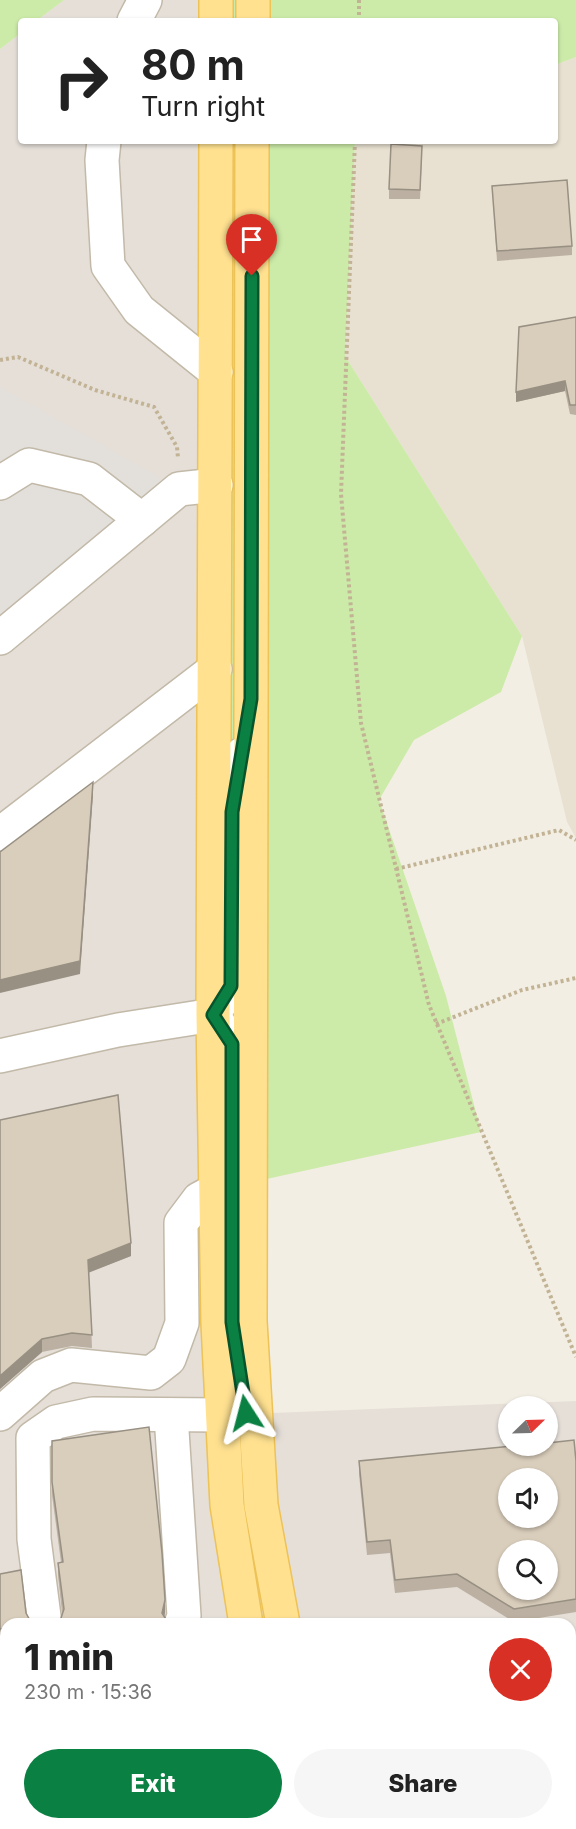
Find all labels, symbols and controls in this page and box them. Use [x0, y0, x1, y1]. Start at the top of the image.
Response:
text: 80 m [141, 39, 245, 90]
icon: right [42, 42, 120, 120]
text: Turn right [141, 90, 265, 123]
pin [226, 214, 277, 276]
icon: arrive [235, 223, 268, 256]
position arrow [214, 1381, 278, 1445]
north arrow [498, 1396, 558, 1456]
map controls [498, 1396, 558, 1600]
button: sound [498, 1468, 558, 1528]
button: search [498, 1540, 558, 1600]
text: 1 min [24, 1635, 114, 1679]
button: close [489, 1638, 552, 1701]
text: 230 m · 15:36 [24, 1680, 152, 1704]
button: Exit [24, 1749, 282, 1818]
button: Share [294, 1749, 552, 1818]

